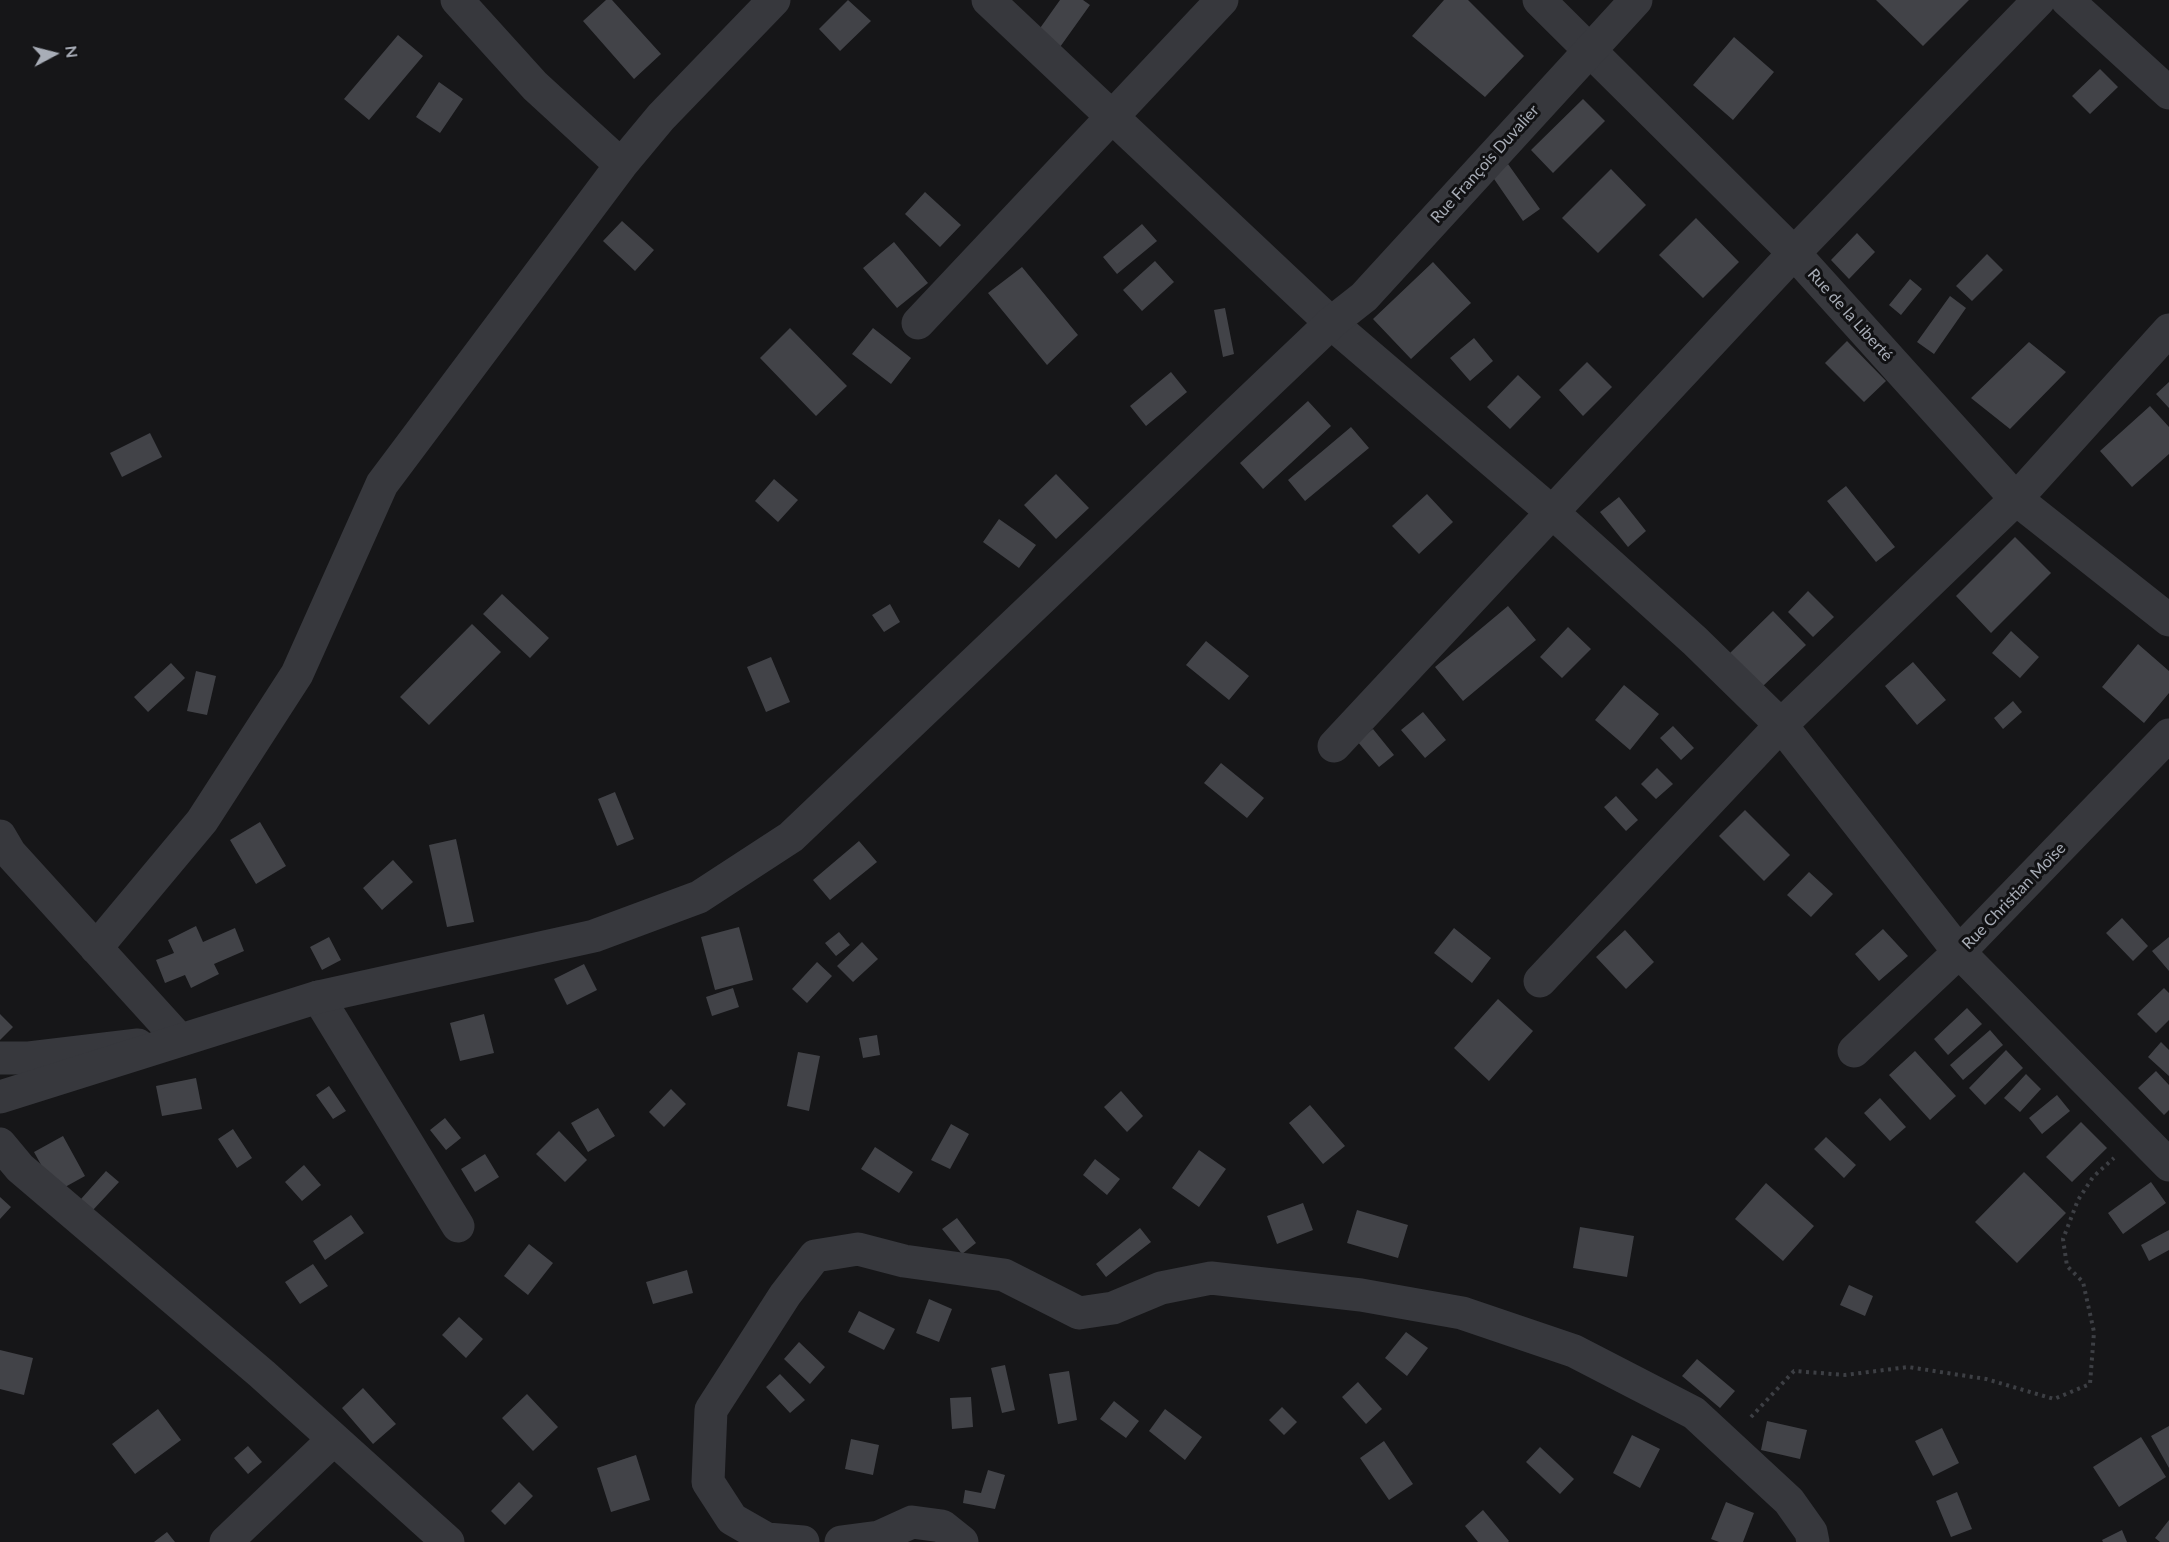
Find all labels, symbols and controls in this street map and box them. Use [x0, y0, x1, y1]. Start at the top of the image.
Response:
north arrow [24, 24, 84, 84]
text: N [62, 44, 83, 59]
street label: Rue François Duvalier [1427, 101, 1543, 227]
street label: Rue de la Liberté [1803, 265, 1897, 365]
street label: Rue Christian Moïse [1958, 839, 2070, 953]

